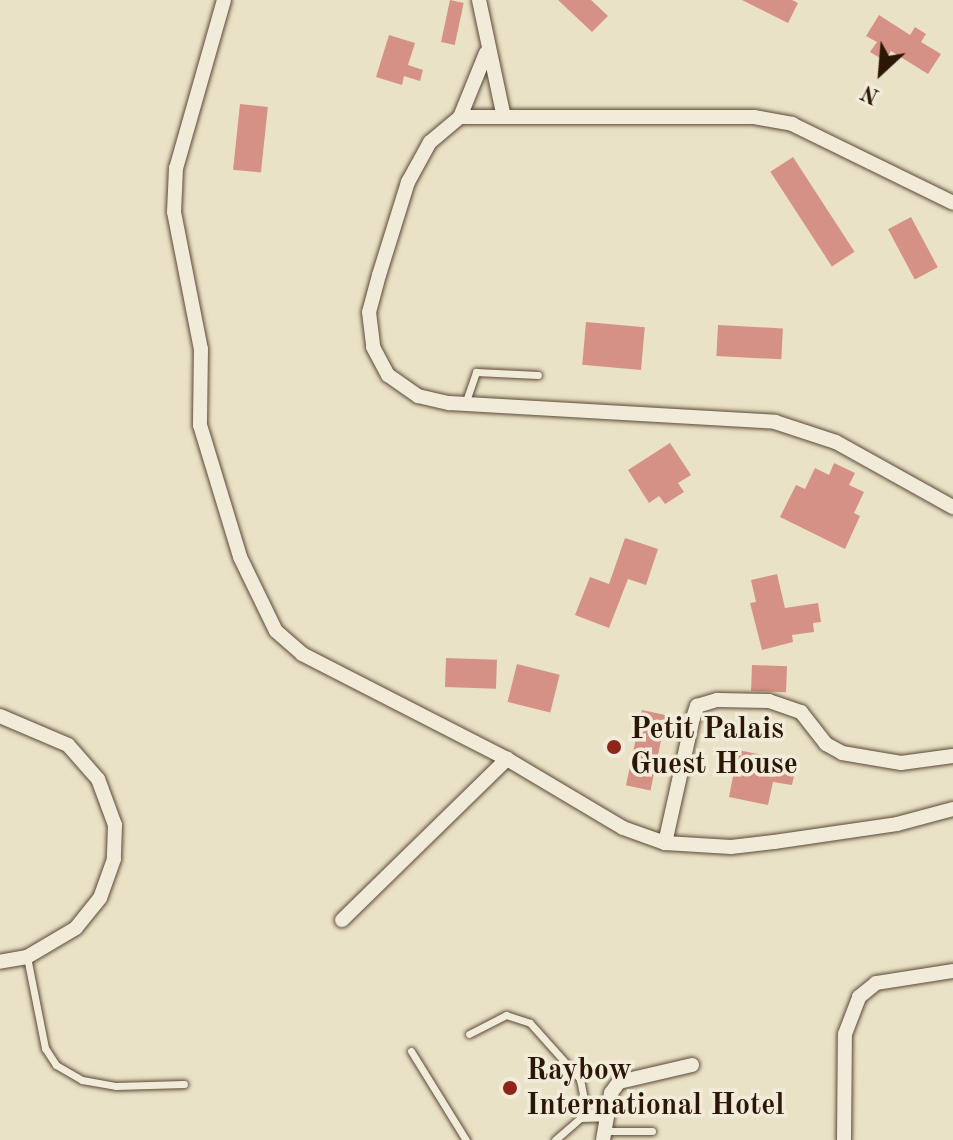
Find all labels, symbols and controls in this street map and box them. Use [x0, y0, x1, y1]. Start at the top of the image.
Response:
north arrow [841, 32, 921, 112]
text: N [858, 80, 883, 107]
place label: Petit Palais Guest House [630, 712, 798, 782]
marker: Petit Palais Guest House [605, 738, 623, 756]
place label: Raybow International Hotel [526, 1053, 785, 1124]
marker: Raybow International Hotel [501, 1079, 519, 1097]

